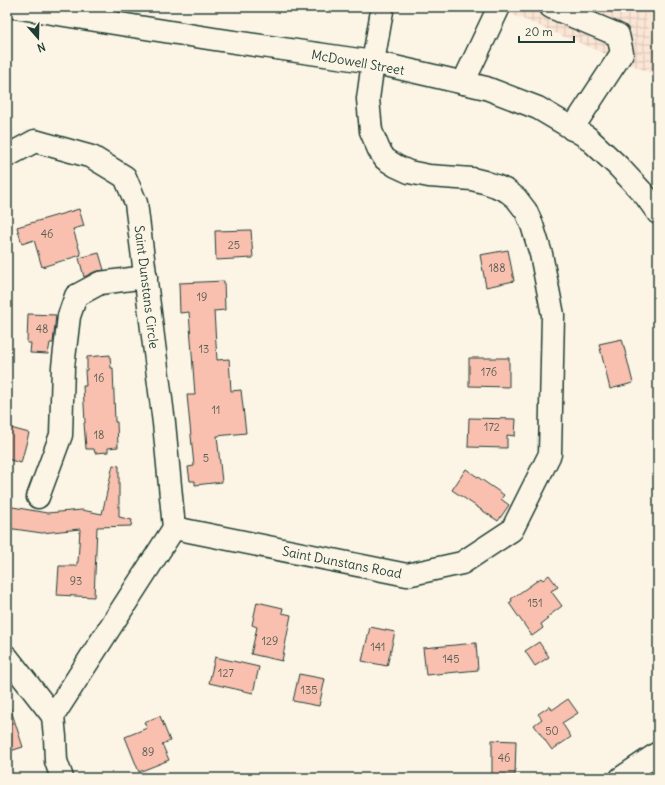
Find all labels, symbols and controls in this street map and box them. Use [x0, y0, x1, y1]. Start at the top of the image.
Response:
north arrow [18, 18, 58, 58]
scale bar [519, 18, 574, 44]
text: 20 m [525, 24, 553, 39]
text: N [35, 40, 47, 55]
street label: McDowell Street [310, 46, 406, 79]
street label: Saint Dunstans Circle [130, 224, 163, 350]
house number: 46 [41, 227, 53, 241]
house number: 25 [228, 238, 240, 252]
house number: 188 [488, 261, 506, 275]
house number: 19 [197, 290, 207, 304]
house number: 48 [36, 322, 48, 336]
house number: 13 [199, 342, 209, 356]
house number: 176 [481, 365, 497, 379]
house number: 16 [94, 371, 104, 385]
house number: 11 [212, 403, 220, 417]
house number: 172 [484, 420, 500, 434]
house number: 18 [94, 428, 104, 442]
house number: 5 [203, 451, 209, 465]
street label: Saint Dunstans Road [281, 543, 404, 582]
house number: 93 [70, 574, 82, 588]
house number: 151 [527, 596, 543, 610]
house number: 129 [262, 634, 278, 648]
house number: 141 [371, 640, 385, 654]
house number: 145 [442, 652, 460, 666]
house number: 127 [218, 666, 234, 680]
house number: 135 [301, 683, 317, 697]
house number: 50 [545, 724, 559, 738]
house number: 89 [142, 745, 154, 759]
house number: 46 [498, 751, 510, 765]

